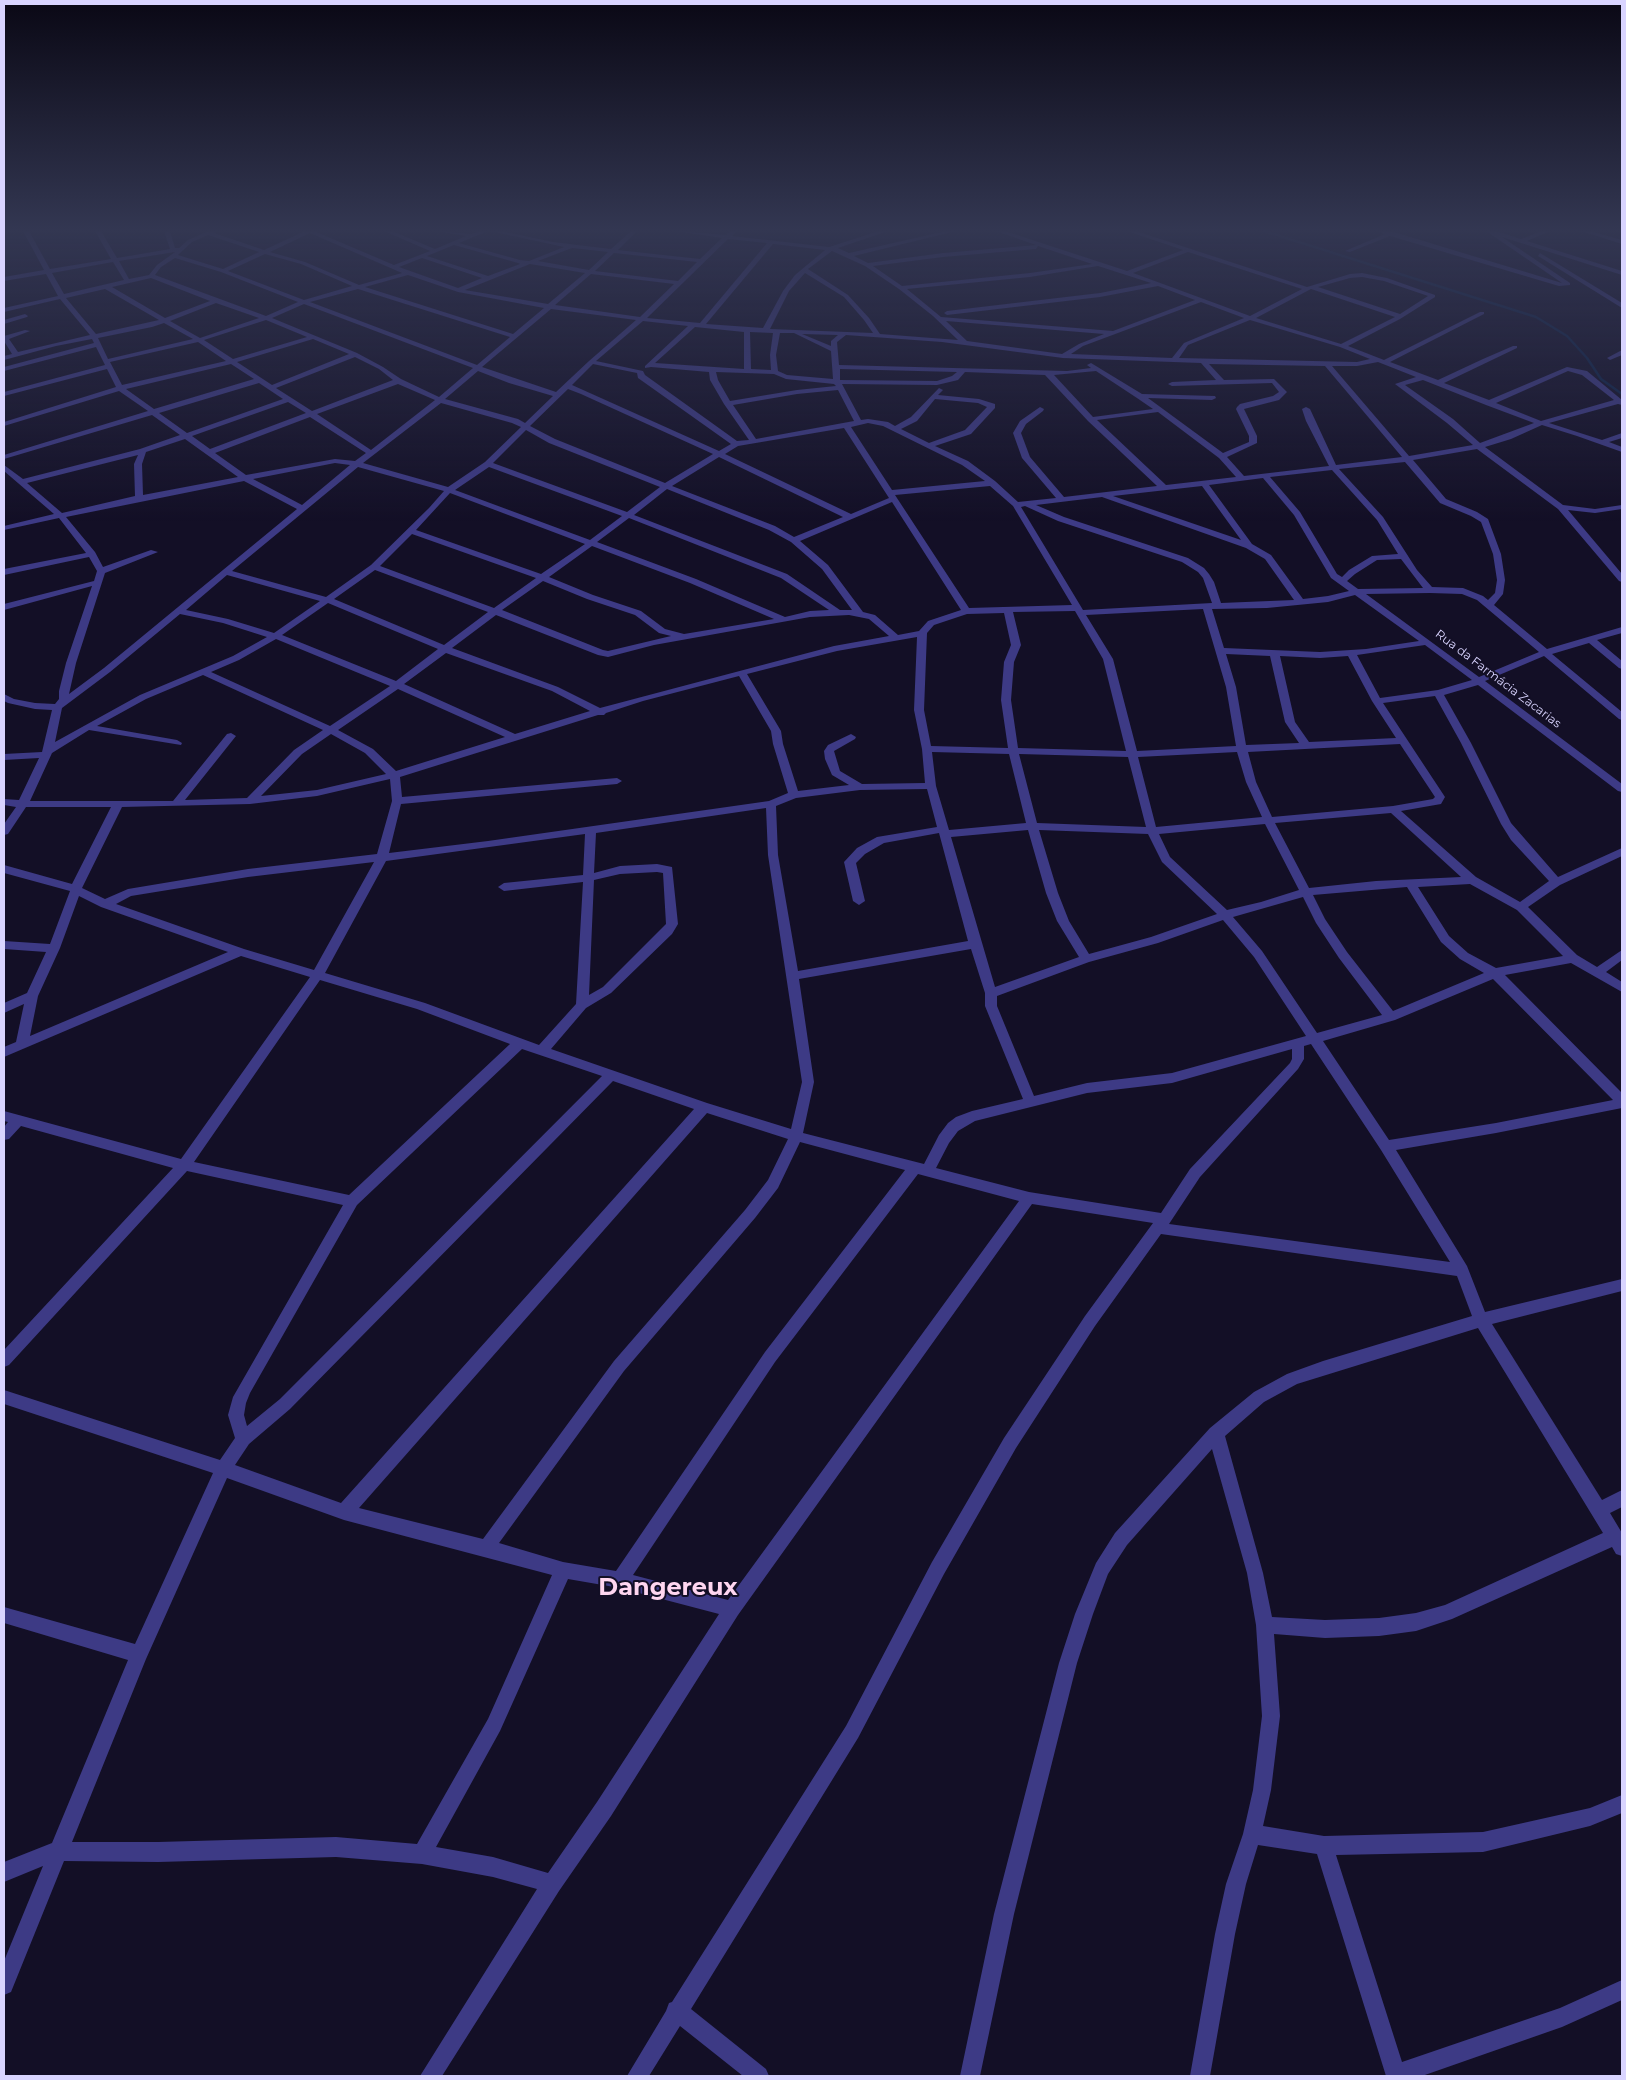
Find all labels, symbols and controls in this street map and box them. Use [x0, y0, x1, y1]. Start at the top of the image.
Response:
street label: Rua da Farmácia Zacarias [1432, 627, 1564, 731]
district label: Dangereux [598, 1574, 738, 1602]

